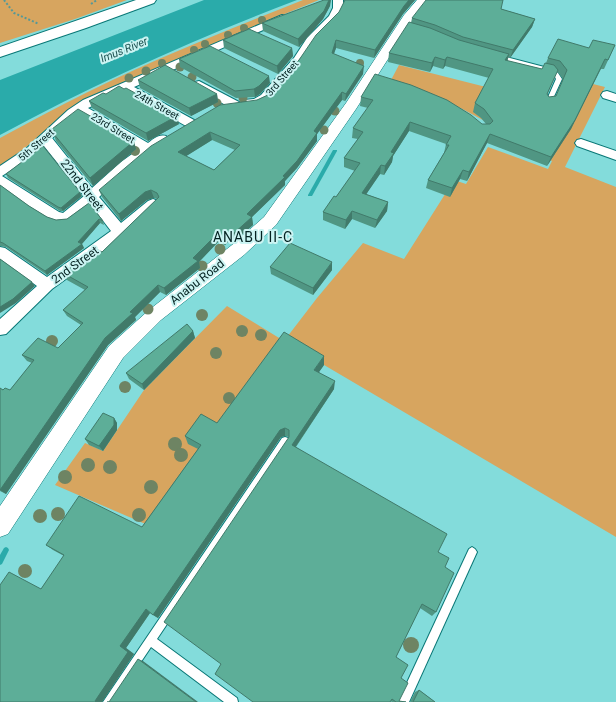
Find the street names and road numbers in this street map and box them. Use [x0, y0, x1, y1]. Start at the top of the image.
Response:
street label: 3rd Street [264, 58, 300, 98]
street label: 24th Street [133, 88, 181, 122]
street label: 23rd Street [89, 111, 137, 145]
street label: 5th Street [16, 127, 56, 163]
street label: 22nd Street [58, 156, 106, 214]
street label: 2nd Street [49, 243, 101, 287]
street label: Anabu Road [167, 257, 227, 307]

